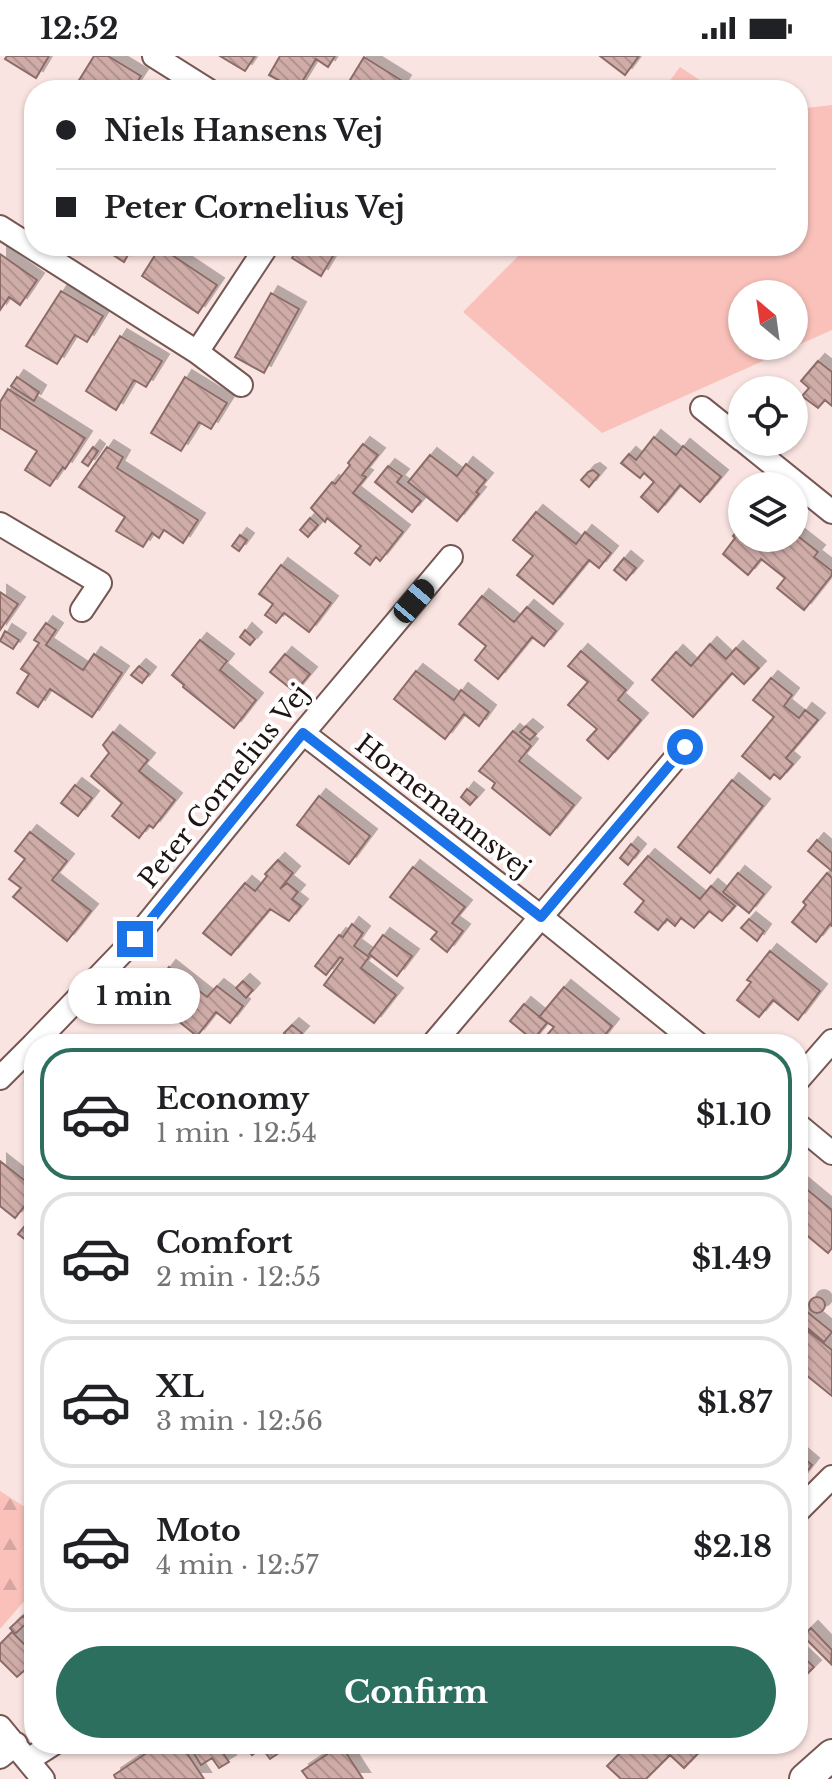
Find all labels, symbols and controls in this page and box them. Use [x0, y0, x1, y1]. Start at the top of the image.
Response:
text: 12:52 [40, 10, 119, 47]
text: Niels Hansens Vej [104, 112, 383, 149]
text: Peter Cornelius Vej [104, 189, 405, 226]
north arrow [728, 280, 808, 360]
map controls [728, 280, 808, 552]
button: locate [728, 376, 808, 456]
button: layers [728, 472, 808, 552]
car [389, 575, 439, 627]
street label: Peter Cornelius Vej [132, 678, 316, 894]
street label: Hornemannsvej [349, 728, 537, 884]
route start [667, 729, 703, 765]
route end [117, 921, 153, 957]
callout: 1 min [69, 967, 201, 1023]
text: 1 min [96, 980, 172, 1012]
icon: car [60, 1078, 132, 1150]
text: Economy [156, 1080, 309, 1117]
text: $1.10 [696, 1096, 772, 1133]
text: 1 min · 12:54 [156, 1117, 317, 1149]
icon: car [60, 1222, 132, 1294]
text: Comfort [156, 1224, 293, 1261]
text: $1.49 [692, 1240, 772, 1277]
text: 2 min · 12:55 [156, 1261, 321, 1293]
icon: car [60, 1366, 132, 1438]
text: XL [156, 1368, 204, 1405]
text: $1.87 [697, 1384, 772, 1421]
text: 3 min · 12:56 [156, 1405, 323, 1437]
icon: car [60, 1510, 132, 1582]
text: Moto [156, 1512, 241, 1549]
text: $2.18 [693, 1528, 772, 1565]
text: 4 min · 12:57 [156, 1549, 319, 1581]
button: Confirm [56, 1646, 776, 1738]

